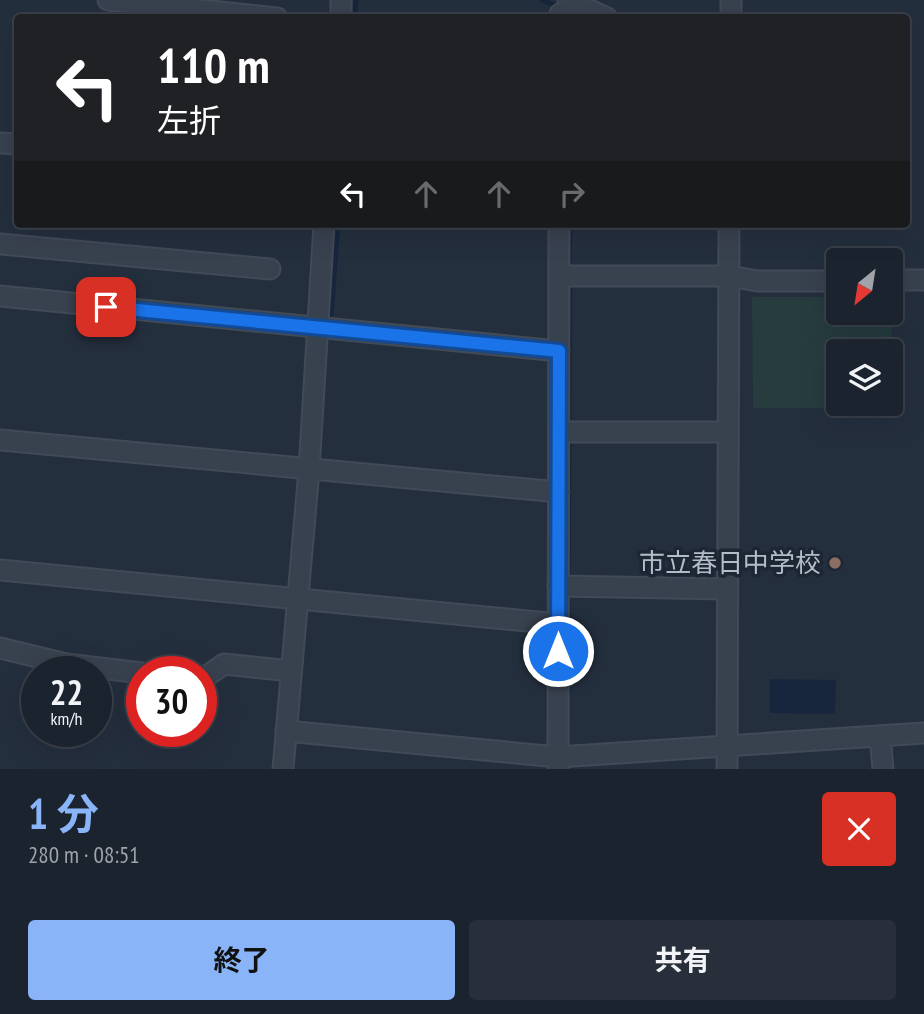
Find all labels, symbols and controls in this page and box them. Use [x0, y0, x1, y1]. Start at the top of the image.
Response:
text: 110 m [157, 33, 270, 97]
icon: left [42, 42, 133, 133]
text: 左折 [157, 99, 221, 141]
icon: left [334, 175, 372, 213]
icon: ahead [407, 175, 445, 213]
icon: ahead [480, 175, 518, 213]
icon: right [553, 175, 591, 213]
north arrow [826, 248, 903, 326]
map controls [826, 248, 903, 416]
pin [76, 277, 136, 337]
icon: arrive [87, 288, 125, 326]
button: layers [826, 339, 903, 416]
place label: 市立春日中学校 [639, 546, 821, 579]
marker: 市立春日中学校 [827, 555, 843, 571]
position arrow [521, 614, 595, 688]
speed limit sign: 30 [126, 656, 217, 747]
text: 22 [50, 669, 83, 715]
text: km/h [51, 707, 82, 730]
text: 1 分 [28, 786, 99, 841]
button: close [822, 792, 896, 866]
text: 280 m · 08:51 [28, 840, 140, 869]
button: 終了 [28, 920, 455, 1000]
button: 共有 [469, 920, 896, 1000]

